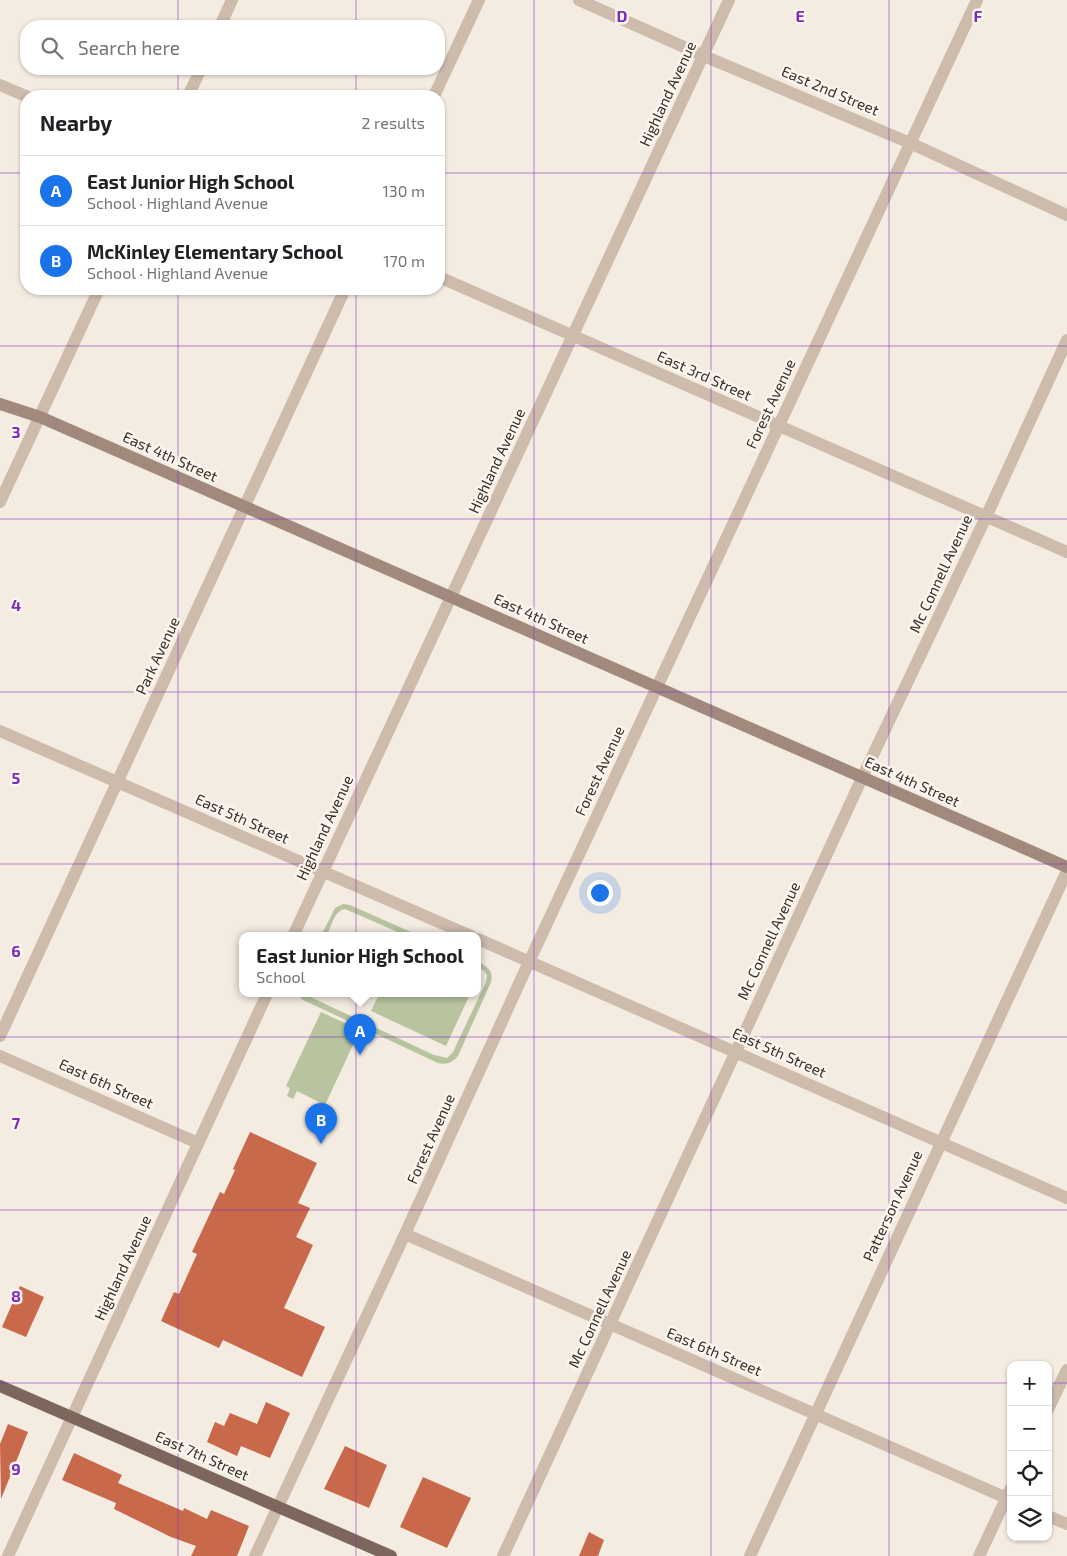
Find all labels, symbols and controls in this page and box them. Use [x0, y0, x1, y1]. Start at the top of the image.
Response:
text: D [617, 6, 628, 25]
text: E [795, 6, 805, 25]
text: F [974, 6, 983, 25]
search box [20, 20, 445, 75]
icon: search [38, 34, 66, 62]
text: Search here [78, 36, 180, 59]
street label: Highland Avenue [635, 38, 699, 149]
street label: East 2nd Street [779, 61, 882, 119]
text: Nearby [40, 110, 112, 135]
text: 2 results [362, 113, 425, 132]
text: East Junior High School [87, 170, 294, 193]
text: A [51, 181, 61, 200]
text: 130 m [383, 181, 425, 200]
text: School · Highland Avenue [87, 193, 268, 212]
text: McKinley Elementary School [87, 240, 343, 263]
text: B [51, 251, 61, 270]
text: 170 m [383, 251, 425, 270]
text: School · Highland Avenue [87, 263, 268, 282]
street label: East 3rd Street [655, 346, 755, 404]
street label: Forest Avenue [741, 356, 799, 451]
street label: Highland Avenue [464, 405, 528, 516]
text: 3 [11, 422, 21, 441]
street label: East 4th Street [120, 427, 221, 485]
street label: Mc Connell Avenue [905, 512, 975, 635]
street label: East 4th Street [491, 589, 592, 647]
text: 4 [11, 595, 21, 614]
street label: Park Avenue [131, 614, 183, 697]
street label: Forest Avenue [570, 723, 628, 818]
street label: East 4th Street [862, 752, 963, 810]
text: 5 [12, 768, 21, 787]
street label: Highland Avenue [292, 772, 356, 883]
street label: East 5th Street [193, 789, 292, 847]
street label: Mc Connell Avenue [733, 879, 803, 1002]
your location [587, 880, 613, 906]
popup [239, 932, 481, 997]
text: 6 [11, 941, 21, 960]
text: East Junior High School [256, 944, 464, 967]
text: School [256, 967, 305, 986]
pin: A [344, 1014, 376, 1055]
street label: East 5th Street [730, 1023, 829, 1081]
street label: East 6th Street [56, 1054, 157, 1112]
street label: Forest Avenue [402, 1091, 458, 1186]
pin: B [305, 1103, 337, 1144]
text: 7 [12, 1113, 21, 1132]
street label: Patterson Avenue [858, 1147, 926, 1264]
street label: Highland Avenue [90, 1212, 154, 1323]
street label: Mc Connell Avenue [564, 1247, 634, 1370]
text: 8 [11, 1286, 21, 1305]
street label: East 6th Street [664, 1323, 765, 1379]
map controls [1007, 1361, 1052, 1541]
button: + [1007, 1361, 1052, 1406]
button: − [1007, 1406, 1052, 1451]
street label: East 7th Street [153, 1426, 252, 1484]
button: locate [1007, 1451, 1052, 1496]
text: 9 [11, 1459, 21, 1478]
button: layers [1007, 1496, 1052, 1541]

